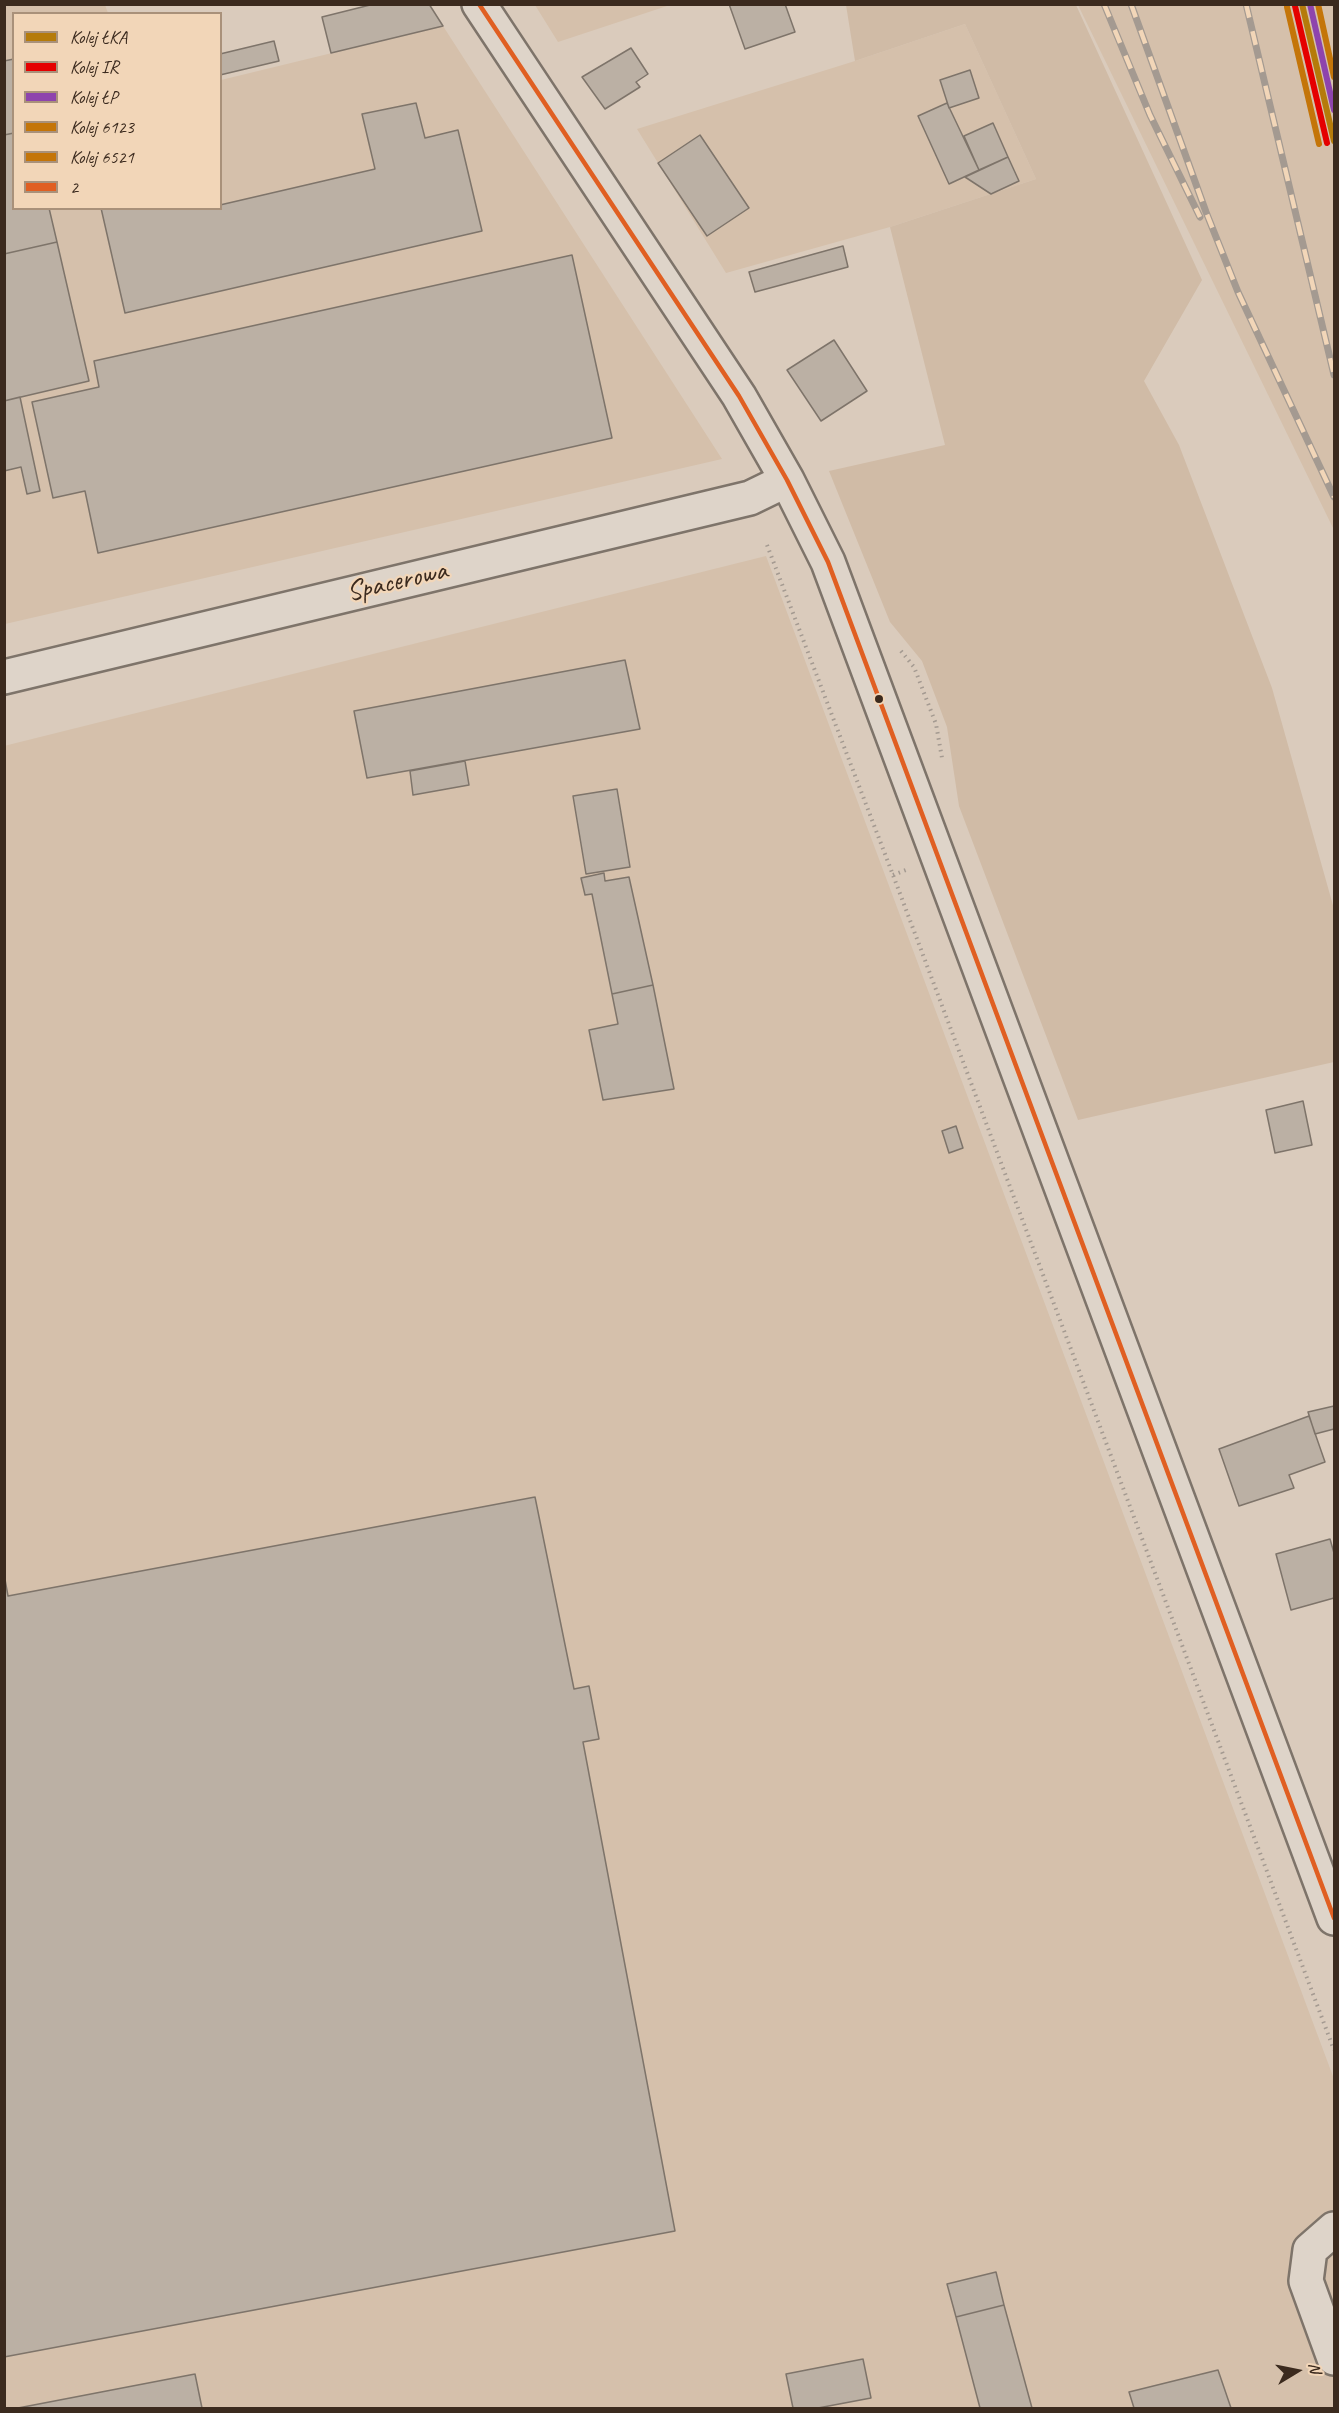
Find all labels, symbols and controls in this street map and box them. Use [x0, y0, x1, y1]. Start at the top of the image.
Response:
legend [12, 12, 222, 210]
text: Kolej ŁKA [70, 26, 127, 48]
text: Kolej IR [70, 56, 118, 78]
text: Kolej ŁP [70, 86, 117, 108]
text: Kolej 6123 [70, 116, 134, 138]
text: Kolej 6521 [70, 146, 134, 168]
text: 2 [70, 176, 78, 198]
street label: Spacerowa [344, 554, 450, 610]
unlabelled marker [873, 693, 885, 705]
north arrow [1267, 2341, 1327, 2401]
text: N [1304, 2361, 1325, 2374]

